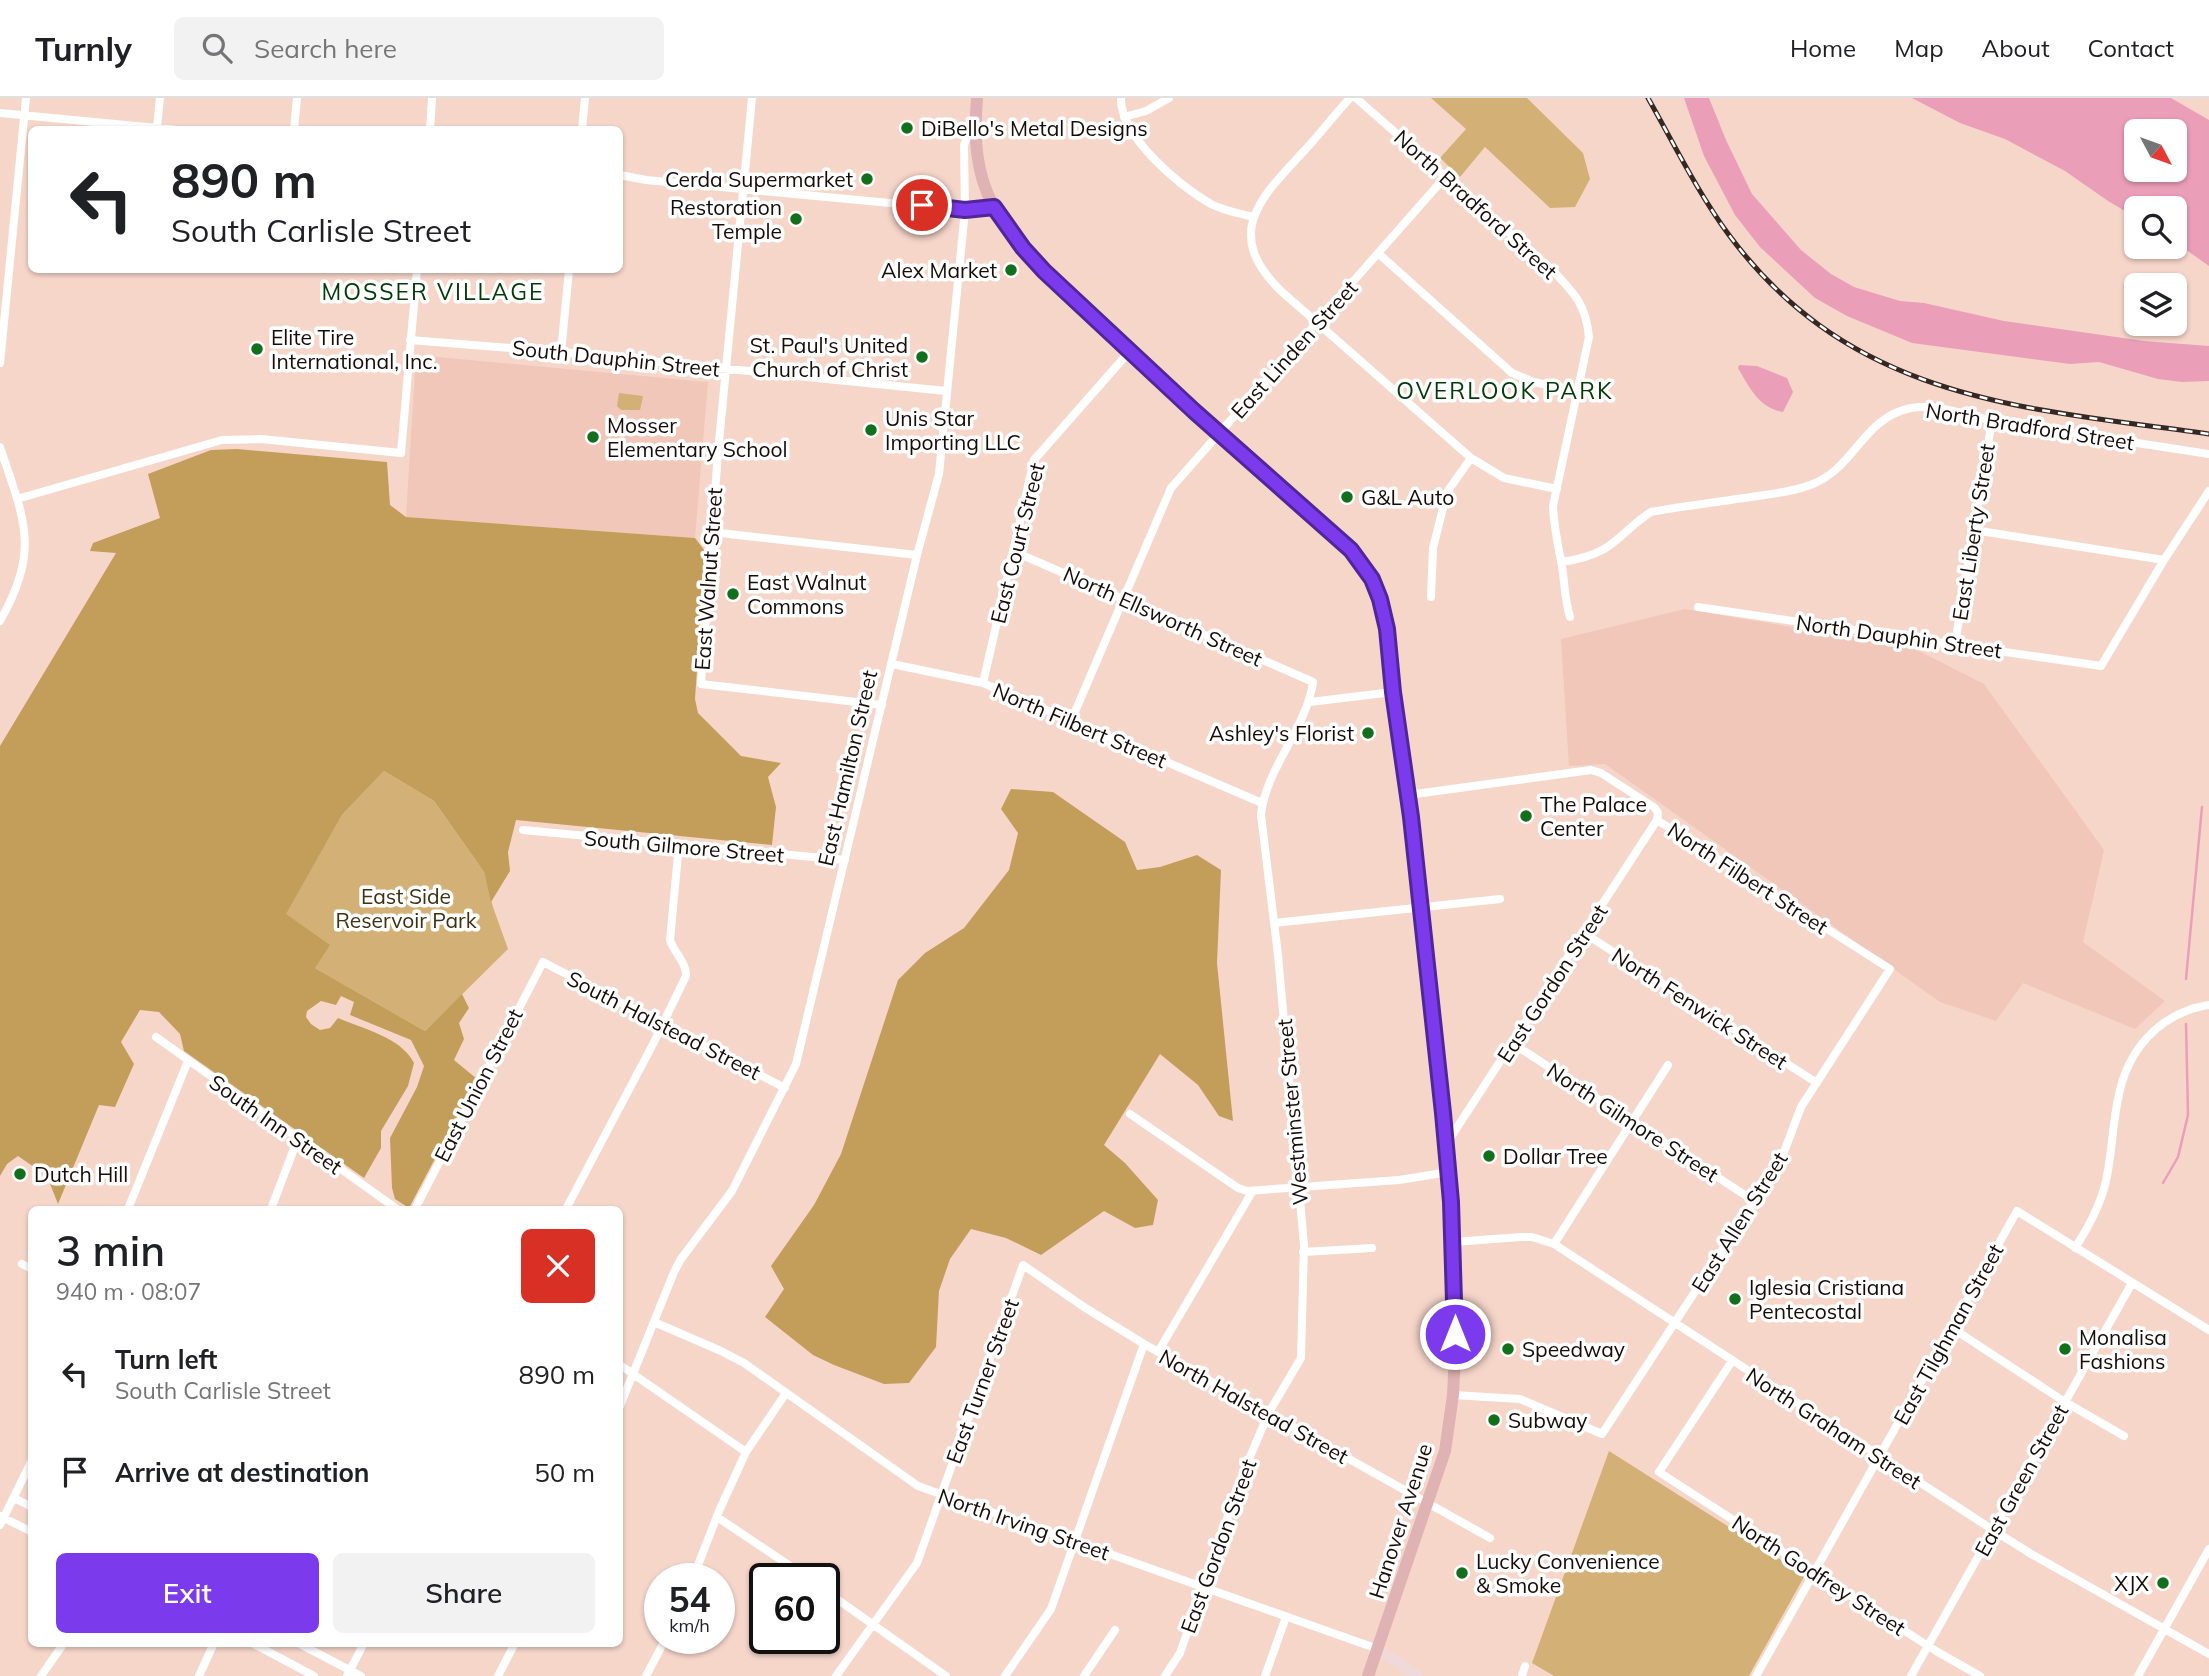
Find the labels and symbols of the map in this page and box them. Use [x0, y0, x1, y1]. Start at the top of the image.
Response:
place label: DiBello's Metal Designs [921, 115, 1148, 141]
north arrow [2124, 119, 2188, 182]
marker: DiBello's Metal Designs [899, 120, 915, 136]
street label: North Bradford Street [1389, 124, 1563, 284]
place label: Cerda Supermarket [665, 166, 853, 192]
marker: Cerda Supermarket [859, 171, 875, 187]
pin [892, 175, 952, 235]
place label: Restoration Temple [670, 194, 782, 244]
marker: Restoration Temple [788, 211, 804, 227]
place label: Alex Market [881, 257, 997, 283]
marker: Alex Market [1003, 262, 1019, 278]
street label: East Linden Street [1225, 275, 1363, 423]
district label: MOSSER VILLAGE [321, 277, 545, 306]
place label: Elite Tire International, Inc. [271, 324, 438, 374]
place label: St. Paul's United Church of Christ [750, 332, 908, 382]
street label: South Dauphin Street [511, 334, 721, 382]
marker: Elite Tire International, Inc. [249, 341, 265, 357]
marker: St. Paul's United Church of Christ [914, 349, 930, 365]
district label: OVERLOOK PARK [1396, 376, 1614, 405]
street label: North Bradford Street [1924, 397, 2136, 455]
place label: Unis Star Importing LLC [885, 405, 1021, 455]
place label: Mosser Elementary School [607, 412, 788, 462]
marker: Unis Star Importing LLC [863, 422, 879, 438]
marker: Mosser Elementary School [585, 429, 601, 445]
street label: East Liberty Street [1946, 442, 2000, 622]
street label: East Court Street [984, 460, 1050, 626]
place label: G&L Auto [1361, 484, 1454, 510]
street label: East Walnut Street [689, 487, 727, 671]
marker: G&L Auto [1339, 489, 1355, 505]
street label: North Ellsworth Street [1059, 560, 1267, 672]
place label: East Walnut Commons [747, 569, 866, 619]
marker: East Walnut Commons [725, 586, 741, 602]
street label: North Dauphin Street [1795, 609, 2003, 663]
street label: East Hamilton Street [812, 668, 882, 868]
street label: North Filbert Street [989, 677, 1171, 773]
place label: Ashley's Florist [1209, 720, 1354, 746]
marker: Ashley's Florist [1360, 725, 1376, 741]
place label: The Palace Center [1540, 791, 1647, 841]
marker: The Palace Center [1518, 808, 1534, 824]
street label: North Filbert Street [1663, 816, 1833, 940]
street label: South Gilmore Street [583, 824, 785, 868]
park label: East Side Reservoir Park [335, 883, 477, 933]
street label: East Gordon Street [1491, 899, 1613, 1067]
street label: North Fenwick Street [1607, 942, 1793, 1074]
street label: South Halstead Street [563, 965, 765, 1085]
street label: East Union Street [428, 1004, 528, 1166]
street label: Westminster Street [1271, 1018, 1313, 1206]
street label: North Gilmore Street [1542, 1057, 1724, 1187]
street label: South Inn Street [205, 1069, 347, 1179]
place label: Dollar Tree [1503, 1143, 1608, 1169]
street label: East Allen Street [1685, 1147, 1793, 1297]
marker: Dollar Tree [1481, 1148, 1497, 1164]
place label: Dutch Hill [34, 1161, 128, 1187]
marker: Dutch Hill [12, 1166, 28, 1182]
street label: East Tilghman Street [1888, 1239, 2008, 1429]
place label: Iglesia Cristiana Pentecostal [1749, 1274, 1904, 1324]
marker: Iglesia Cristiana Pentecostal [1727, 1291, 1743, 1307]
street label: East Turner Street [940, 1295, 1024, 1467]
position arrow [1418, 1297, 1492, 1371]
place label: Monalisa Fashions [2079, 1324, 2167, 1374]
place label: Speedway [1522, 1336, 1625, 1362]
marker: Speedway [1500, 1341, 1516, 1357]
marker: Monalisa Fashions [2057, 1341, 2073, 1357]
street label: North Halstead Street [1155, 1343, 1353, 1469]
street label: North Graham Street [1742, 1362, 1926, 1494]
street label: East Green Street [1969, 1400, 2073, 1560]
place label: Subway [1508, 1407, 1587, 1433]
marker: Subway [1486, 1412, 1502, 1428]
street label: Hanover Avenue [1363, 1440, 1437, 1602]
street label: East Gordon Street [1174, 1455, 1262, 1637]
street label: North Irving Street [935, 1483, 1113, 1565]
street label: North Godfrey Street [1727, 1509, 1911, 1641]
place label: Lucky Convenience & Smoke [1476, 1548, 1660, 1598]
speed limit sign: 60 [749, 1563, 840, 1654]
marker: Lucky Convenience & Smoke [1454, 1565, 1470, 1581]
place label: XJX [2114, 1570, 2149, 1596]
marker: XJX [2155, 1575, 2171, 1591]

